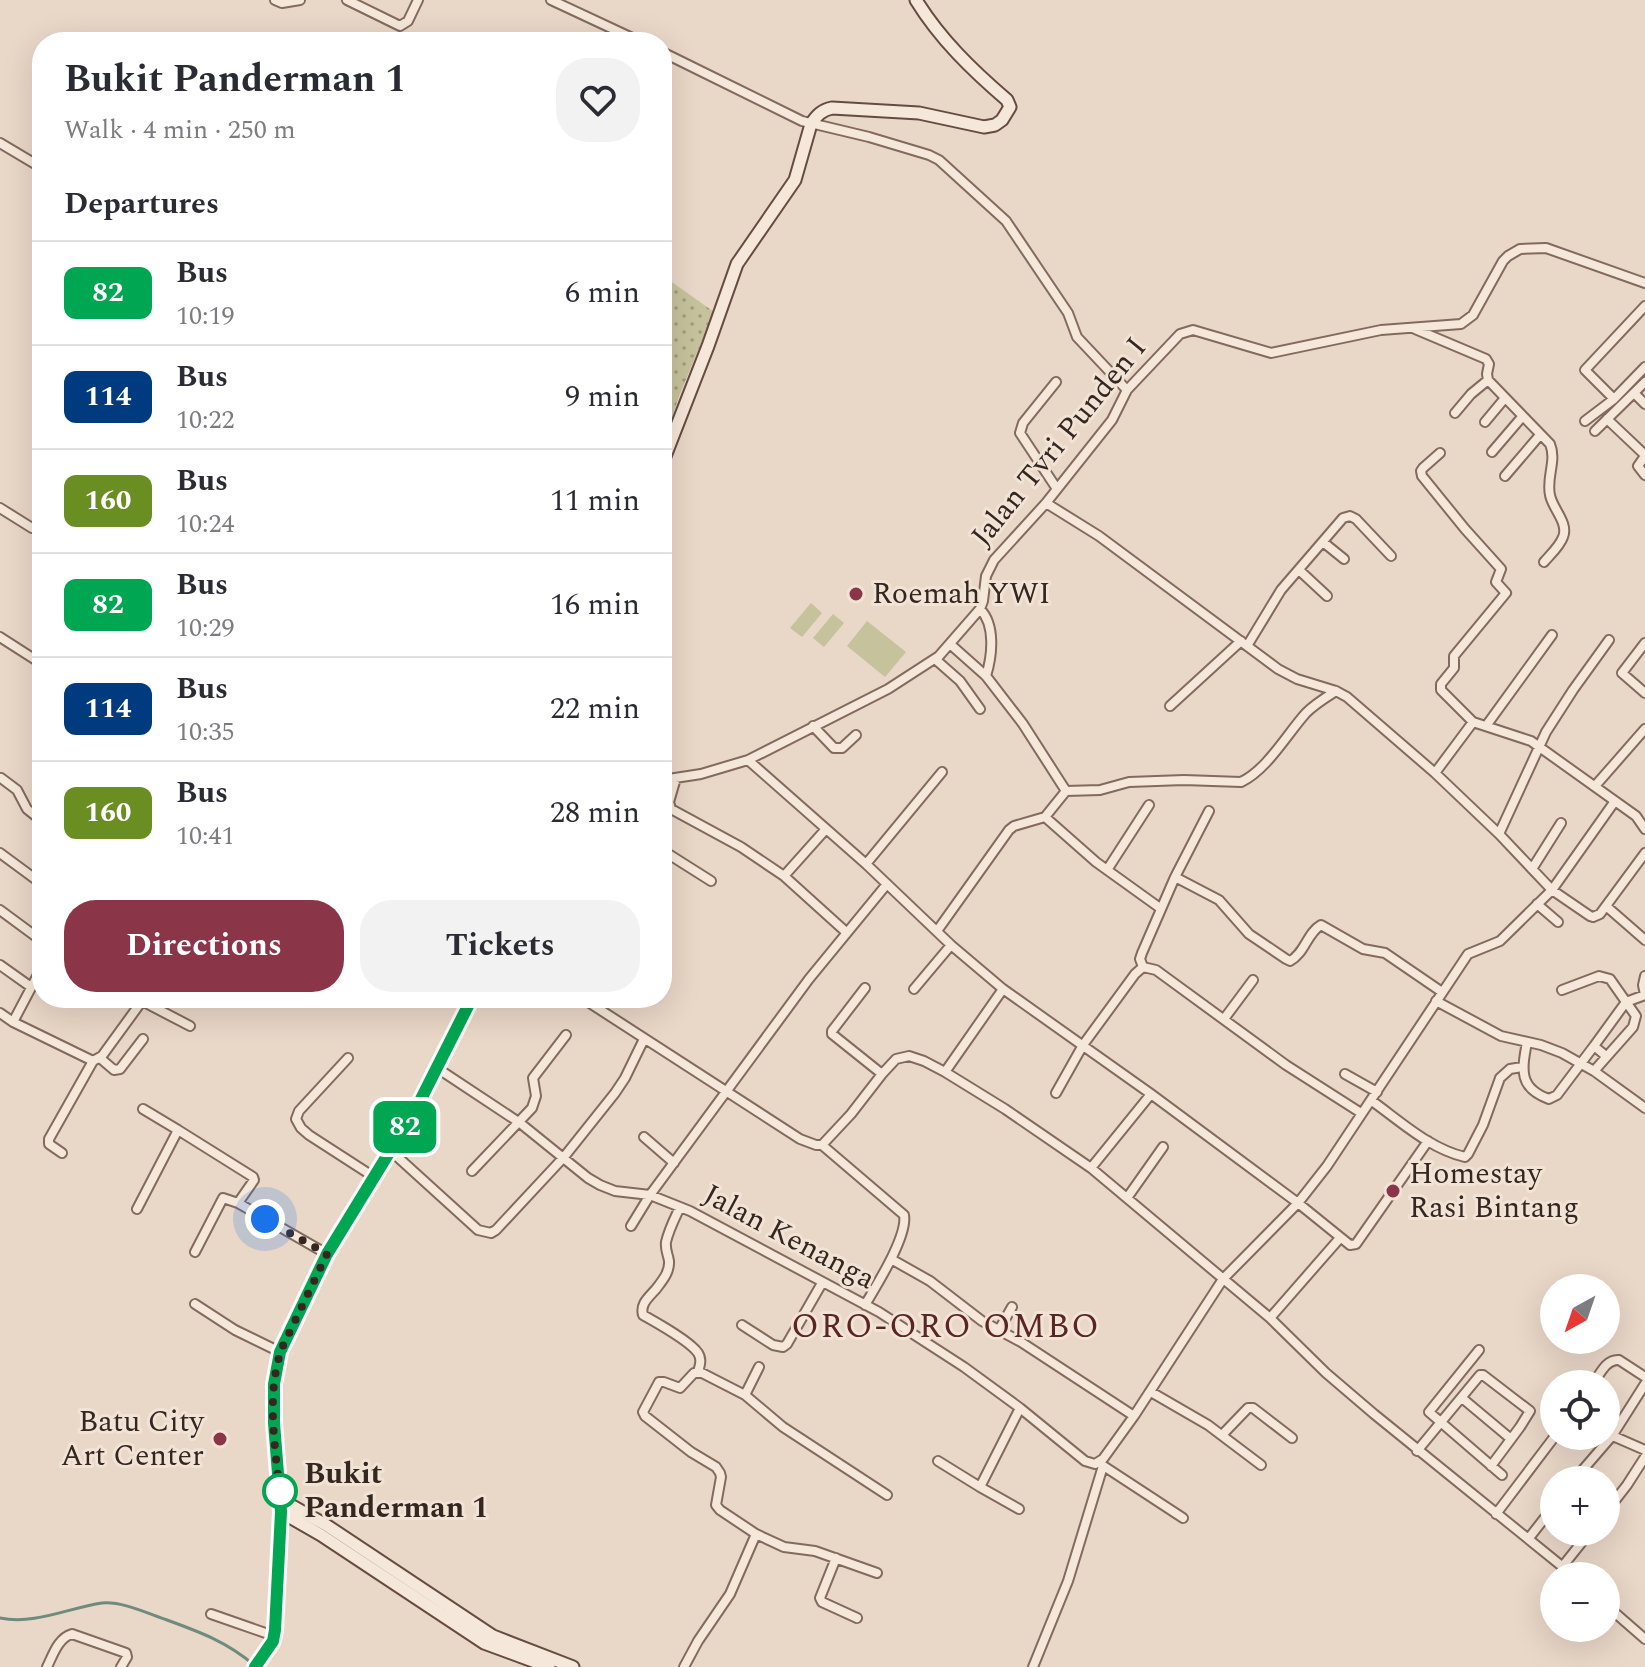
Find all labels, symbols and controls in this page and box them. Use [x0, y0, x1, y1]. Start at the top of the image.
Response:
text: Bukit Panderman 1 [64, 51, 406, 109]
button: heart [556, 58, 640, 142]
text: Walk · 4 min · 250 m [64, 110, 296, 150]
text: Departures [64, 181, 219, 227]
text: Bus [176, 250, 228, 296]
text: 6 min [565, 270, 640, 316]
text: 82 [92, 271, 124, 314]
text: 10:19 [176, 296, 235, 336]
street label: Jalan Tvri Punden I [960, 327, 1158, 557]
text: Bus [176, 354, 228, 400]
text: 9 min [565, 374, 640, 420]
text: 114 [84, 375, 132, 418]
text: 10:22 [176, 400, 235, 440]
text: Bus [176, 458, 228, 504]
text: 11 min [550, 478, 640, 524]
text: 160 [84, 479, 132, 522]
text: 10:24 [176, 504, 235, 544]
text: Bus [176, 562, 228, 608]
place label: Roemah YWI [872, 571, 1051, 617]
text: 16 min [550, 582, 640, 628]
text: 82 [92, 583, 124, 626]
marker: Roemah YWI [847, 585, 865, 603]
text: 10:29 [176, 608, 235, 648]
text: Bus [176, 666, 228, 712]
text: 22 min [550, 686, 640, 732]
text: 114 [84, 687, 132, 730]
text: 10:35 [176, 712, 235, 752]
text: Bus [176, 770, 228, 816]
text: 28 min [550, 790, 640, 836]
text: 160 [84, 791, 132, 834]
text: 10:41 [176, 816, 235, 856]
button: Directions [64, 900, 344, 992]
button: Tickets [360, 900, 640, 992]
line badge: 82 [369, 1101, 441, 1153]
text: 82 [389, 1105, 421, 1148]
place label: Homestay Rasi Bintang [1409, 1151, 1579, 1231]
street label: Jalan Kenanga [695, 1172, 884, 1302]
marker: Homestay Rasi Bintang [1384, 1182, 1402, 1200]
your location [245, 1199, 285, 1239]
north arrow [1540, 1274, 1620, 1354]
map controls [1540, 1274, 1620, 1642]
district label: ORO-ORO OMBO [791, 1301, 1101, 1353]
button: locate [1540, 1370, 1620, 1450]
place label: Batu City Art Center [61, 1399, 206, 1479]
marker: Batu City Art Center [211, 1430, 229, 1448]
place label: Bukit Panderman 1 [304, 1451, 489, 1531]
button: + [1540, 1466, 1620, 1546]
marker: Bukit Panderman 1 [263, 1474, 297, 1508]
button: − [1540, 1562, 1620, 1642]

